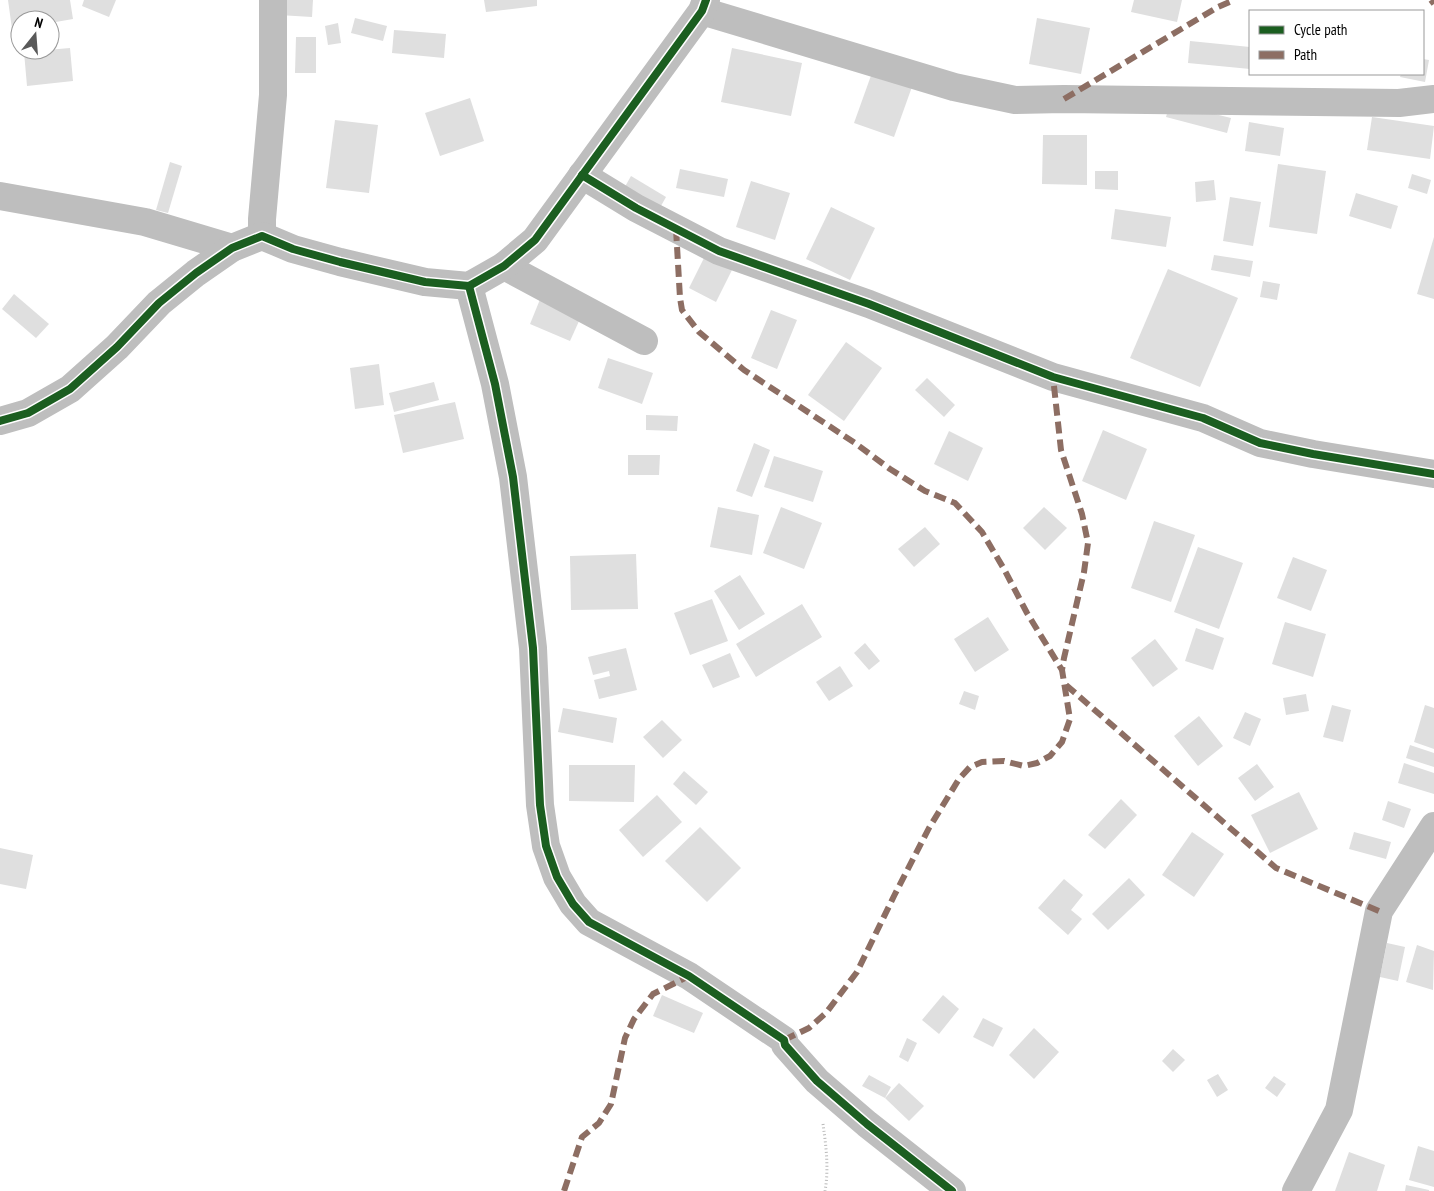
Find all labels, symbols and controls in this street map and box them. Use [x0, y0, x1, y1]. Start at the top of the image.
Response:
north arrow [10, 10, 60, 60]
legend [1249, 10, 1424, 75]
text: N [33, 13, 45, 32]
text: Cycle path [1294, 20, 1347, 39]
text: Path [1294, 45, 1317, 64]

